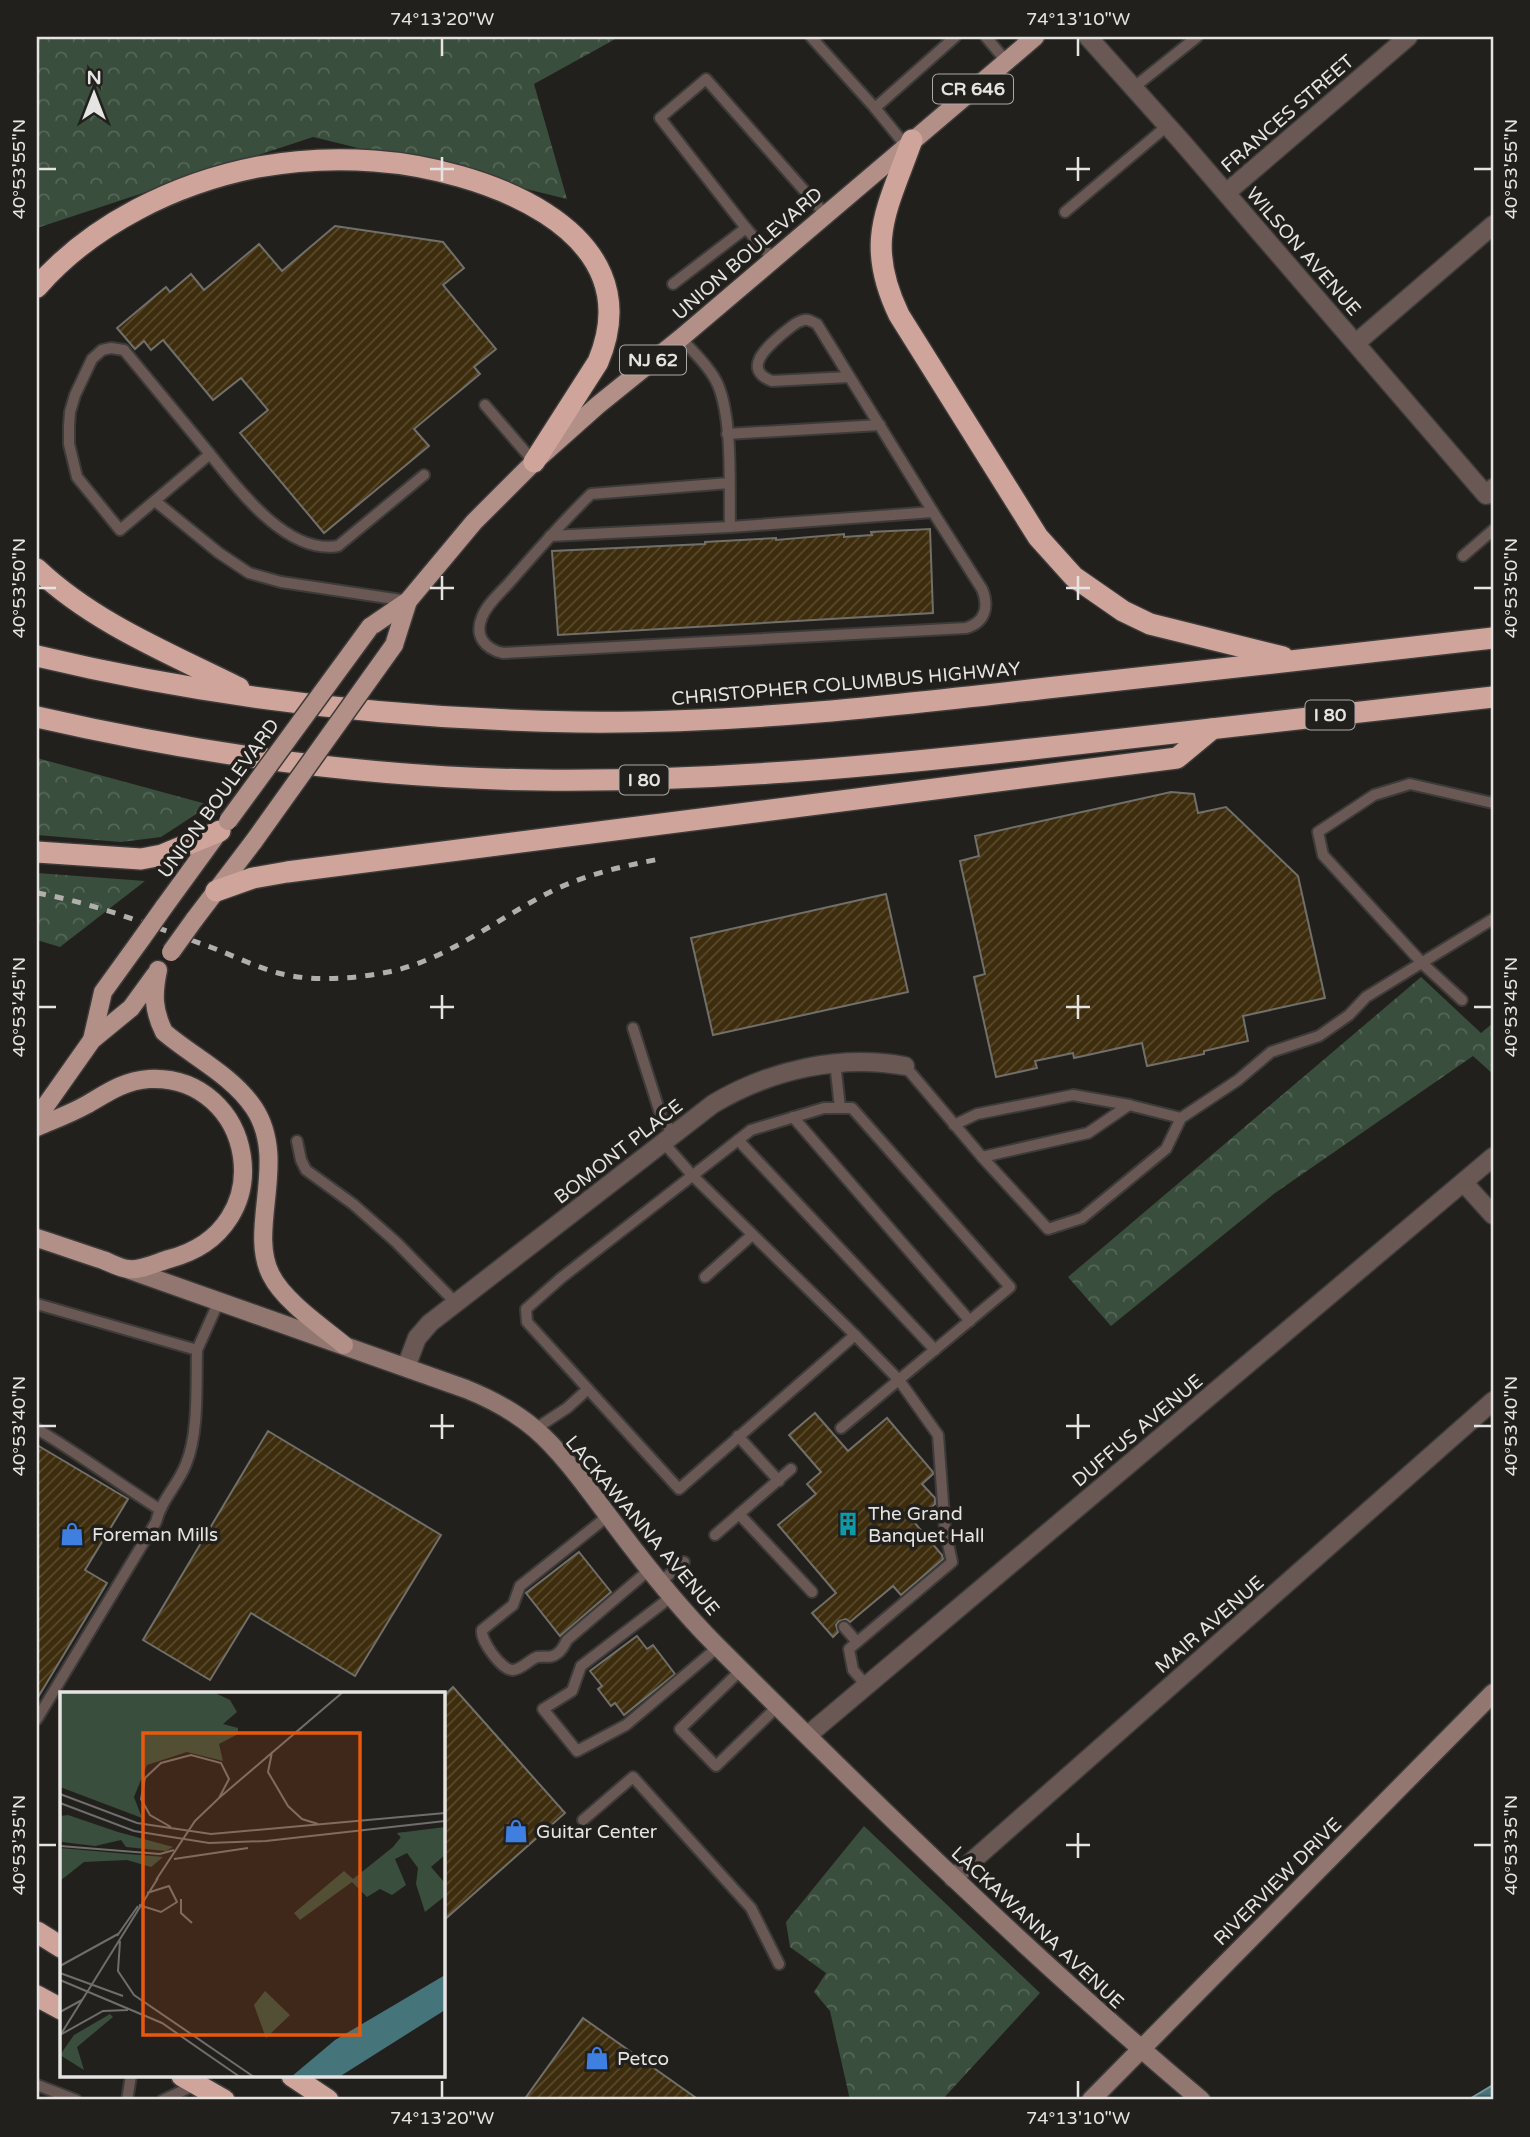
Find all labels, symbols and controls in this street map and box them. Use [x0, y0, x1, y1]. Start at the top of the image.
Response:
text: 74°13'20"W [390, 8, 494, 30]
text: 74°13'10"W [1026, 8, 1130, 30]
street label: FRANCES STREET [1217, 50, 1359, 177]
north arrow [60, 60, 130, 130]
text: N [86, 67, 102, 89]
road number: CR 646 [933, 74, 1013, 104]
text: 40°53'55"N [8, 119, 30, 219]
text: 40°53'55"N [1500, 119, 1522, 219]
street label: UNION BOULEVARD [668, 183, 827, 325]
street label: WILSON AVENUE [1241, 183, 1365, 321]
road number: NJ 62 [620, 346, 686, 374]
text: 40°53'50"N [8, 538, 30, 638]
text: 40°53'50"N [1500, 538, 1522, 638]
street label: CHRISTOPHER COLUMBUS HIGHWAY [671, 658, 1022, 710]
road number: I 80 [1306, 700, 1354, 730]
street label: UNION BOULEVARD [154, 715, 284, 882]
road number: I 80 [620, 766, 668, 794]
text: 40°53'45"N [8, 957, 30, 1057]
text: 40°53'45"N [1500, 957, 1522, 1057]
street label: BOMONT PLACE [550, 1095, 687, 1209]
street label: DUFFUS AVENUE [1068, 1370, 1207, 1492]
text: 40°53'40"N [8, 1376, 30, 1476]
text: 40°53'40"N [1500, 1376, 1522, 1476]
street label: LACKAWANNA AVENUE [561, 1431, 724, 1620]
place label: The Grand Banquet Hall [868, 1503, 984, 1547]
building icon: The Grand Banquet Hall [834, 1510, 862, 1538]
shop icon: Foreman Mills [58, 1520, 86, 1548]
place label: Foreman Mills [92, 1524, 218, 1546]
street label: MAIR AVENUE [1151, 1572, 1269, 1678]
inset map [60, 1692, 444, 2078]
text: 40°53'35"N [8, 1795, 30, 1895]
text: 40°53'35"N [1500, 1795, 1522, 1895]
street label: RIVERVIEW DRIVE [1209, 1813, 1346, 1950]
shop icon: Guitar Center [502, 1817, 530, 1845]
place label: Guitar Center [536, 1821, 658, 1843]
street label: LACKAWANNA AVENUE [947, 1842, 1128, 2013]
shop icon: Petco [583, 2044, 611, 2072]
place label: Petco [617, 2048, 669, 2070]
text: 74°13'20"W [390, 2107, 494, 2129]
text: 74°13'10"W [1026, 2107, 1130, 2129]

